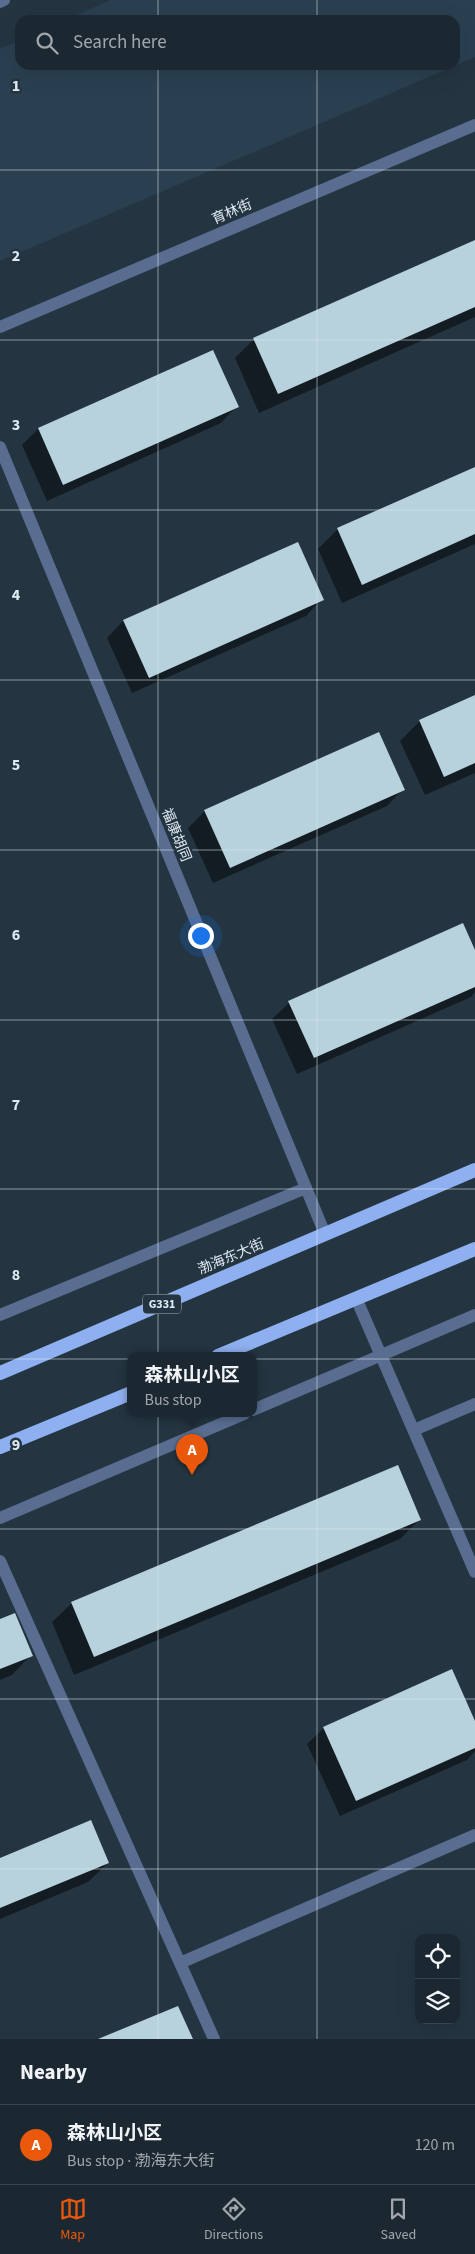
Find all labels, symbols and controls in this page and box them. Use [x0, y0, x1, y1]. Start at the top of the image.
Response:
search box [15, 15, 460, 70]
icon: search [33, 29, 61, 57]
text: Search here [73, 29, 167, 56]
text: 1 [12, 75, 20, 97]
street label: 育林街 [209, 195, 255, 229]
text: 2 [12, 245, 20, 267]
text: 3 [12, 414, 20, 436]
text: 4 [12, 584, 21, 606]
text: 5 [12, 754, 20, 776]
street label: 福康胡同 [156, 805, 196, 865]
your location [188, 923, 214, 949]
text: 6 [12, 924, 20, 946]
text: 7 [12, 1094, 20, 1116]
street label: 渤海东大街 [195, 1234, 267, 1280]
text: 8 [12, 1264, 20, 1286]
road number: G331 [143, 1295, 181, 1314]
popup [127, 1352, 257, 1417]
text: 森林山小区 [144, 1362, 240, 1389]
text: Bus stop [144, 1389, 202, 1411]
text: 9 [12, 1434, 20, 1456]
pin: A [176, 1434, 208, 1475]
map controls [415, 1934, 460, 2024]
button: locate [415, 1934, 460, 1979]
button: layers [415, 1979, 460, 2024]
text: Nearby [20, 2057, 87, 2087]
text: 森林山小区 [67, 2120, 162, 2147]
text: A [31, 2134, 41, 2156]
text: 120 m [415, 2134, 455, 2156]
text: Bus stop · 渤海东大街 [67, 2150, 215, 2172]
tab: Map [59, 2195, 87, 2245]
tab: Directions [204, 2195, 263, 2245]
tab: Saved [381, 2195, 416, 2245]

